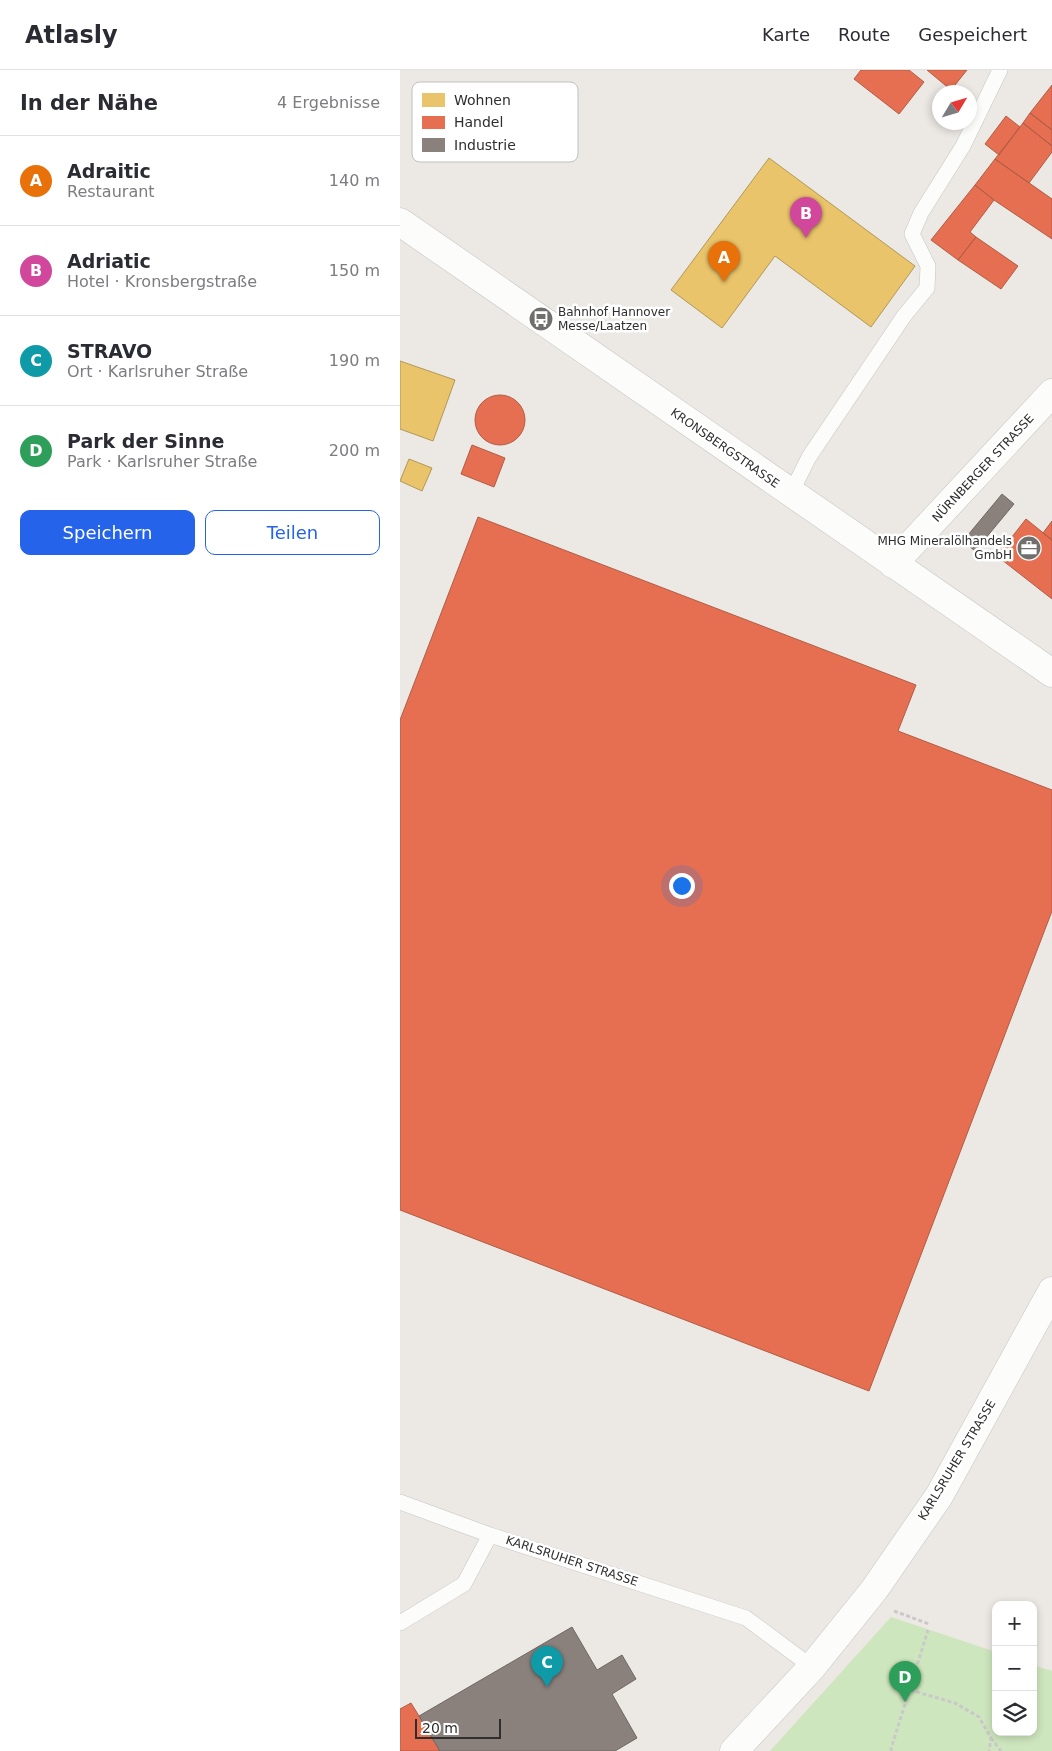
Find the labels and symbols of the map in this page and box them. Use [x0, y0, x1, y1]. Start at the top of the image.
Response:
legend [412, 82, 578, 162]
north arrow [932, 85, 977, 130]
text: Wohnen [454, 92, 511, 108]
text: Handel [454, 114, 503, 130]
text: Industrie [454, 137, 516, 153]
pin: B [790, 197, 822, 238]
pin: A [708, 241, 740, 282]
place label: Bahnhof Hannover Messe/Laatzen [558, 305, 670, 333]
bus stop icon: Bahnhof Hannover Messe/Laatzen [528, 306, 554, 332]
street label: KRONSBERGSTRASSE [668, 405, 782, 491]
street label: NÜRNBERGER STRASSE [928, 410, 1037, 525]
place label: MHG Mineralölhandels GmbH [877, 534, 1012, 562]
office icon: MHG Mineralölhandels GmbH [1016, 535, 1042, 561]
your location [669, 873, 695, 899]
street label: KARLSRUHER STRASSE [915, 1397, 999, 1523]
street label: KARLSRUHER STRASSE [504, 1533, 640, 1589]
pin: C [531, 1646, 563, 1687]
pin: D [889, 1661, 921, 1702]
scale bar [415, 1716, 501, 1739]

